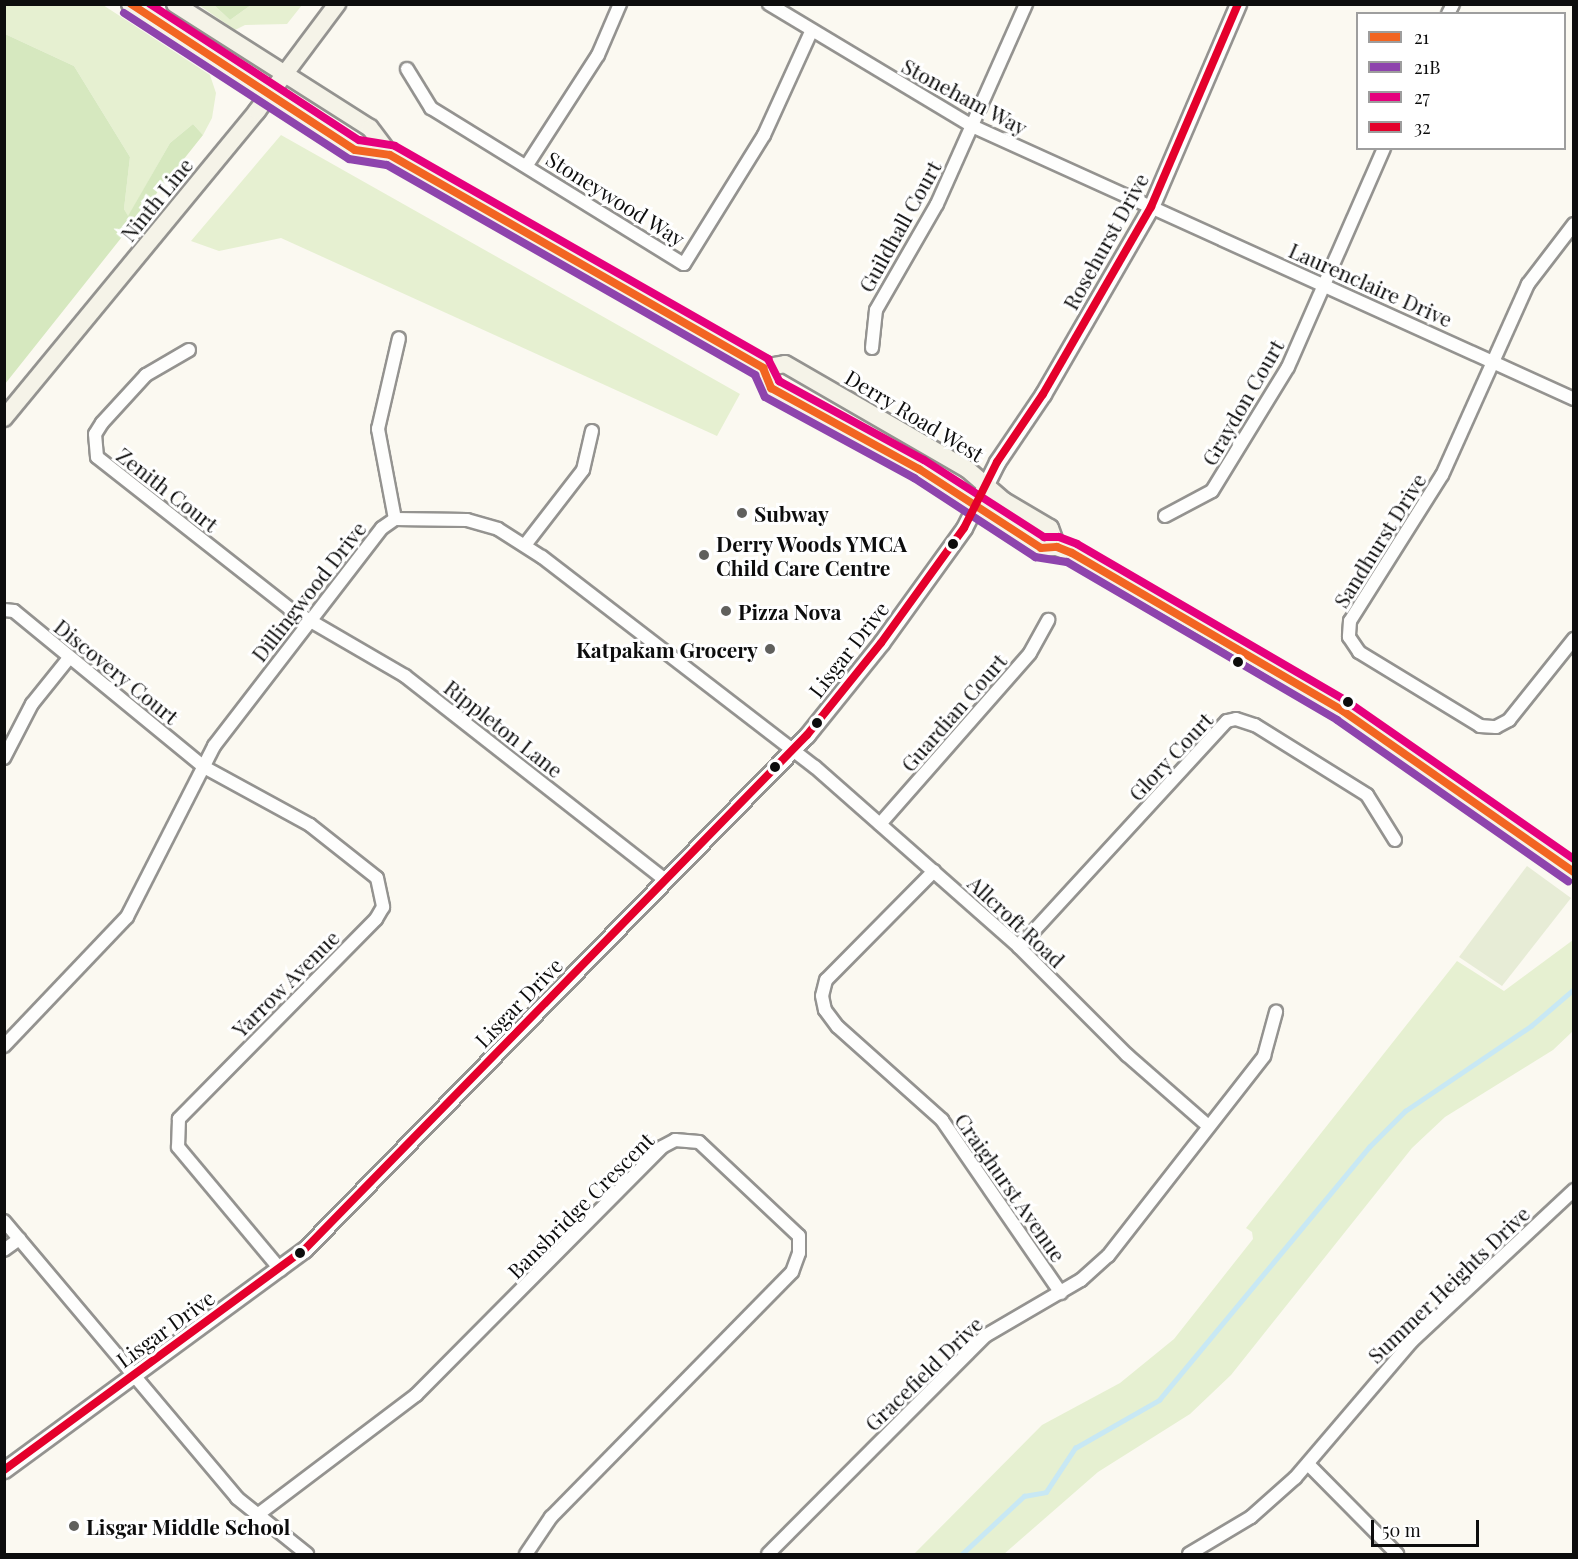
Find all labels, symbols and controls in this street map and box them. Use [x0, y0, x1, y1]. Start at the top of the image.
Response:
legend [1356, 12, 1566, 150]
text: 21 [1414, 25, 1429, 49]
street label: Stoneham Way [898, 52, 1032, 140]
text: 21B [1414, 55, 1441, 79]
text: 27 [1414, 85, 1430, 109]
text: 32 [1414, 115, 1431, 139]
street label: Stoneywood Way [542, 145, 690, 251]
street label: Ninth Line [115, 152, 197, 246]
street label: Guildhall Court [853, 156, 945, 296]
street label: Rosehurst Drive [1057, 168, 1153, 314]
street label: Laurenclaire Drive [1285, 237, 1457, 331]
street label: Graydon Court [1196, 335, 1288, 469]
street label: Derry Road West [841, 363, 989, 467]
street label: Zenith Court [112, 442, 224, 536]
street label: Sandhurst Drive [1328, 468, 1430, 612]
place label: Subway [754, 500, 829, 526]
marker: Subway [735, 506, 749, 520]
street label: Dillingwood Drive [246, 516, 370, 666]
place label: Derry Woods YMCA Child Care Centre [716, 530, 909, 580]
unlabelled marker [947, 538, 959, 550]
marker: Derry Woods YMCA Child Care Centre [697, 548, 711, 562]
street label: Lisgar Drive [803, 596, 893, 702]
place label: Pizza Nova [738, 598, 841, 624]
marker: Pizza Nova [719, 604, 733, 618]
street label: Discovery Court [50, 613, 184, 729]
place label: Katpakam Grocery [576, 636, 758, 662]
marker: Katpakam Grocery [763, 642, 777, 656]
street label: Guardian Court [895, 648, 1011, 776]
unlabelled marker [1232, 656, 1244, 668]
street label: Rippleton Lane [440, 674, 568, 782]
unlabelled marker [1342, 696, 1354, 708]
street label: Glory Court [1123, 706, 1217, 806]
unlabelled marker [811, 717, 823, 729]
unlabelled marker [769, 761, 781, 773]
street label: Allcroft Road [963, 870, 1071, 972]
street label: Yarrow Avenue [226, 924, 344, 1042]
street label: Lisgar Drive [469, 952, 567, 1052]
street label: Craighurst Avenue [950, 1107, 1072, 1267]
street label: Bansbridge Crescent [502, 1127, 658, 1283]
street label: Summer Heights Drive [1362, 1200, 1534, 1368]
unlabelled marker [294, 1247, 306, 1259]
street label: Lisgar Drive [111, 1284, 219, 1372]
street label: Gracefield Drive [859, 1311, 987, 1435]
scale bar [1374, 1508, 1482, 1546]
place label: Lisgar Middle School [86, 1513, 291, 1539]
text: 50 m [1382, 1518, 1421, 1542]
marker: Lisgar Middle School [67, 1519, 81, 1533]

